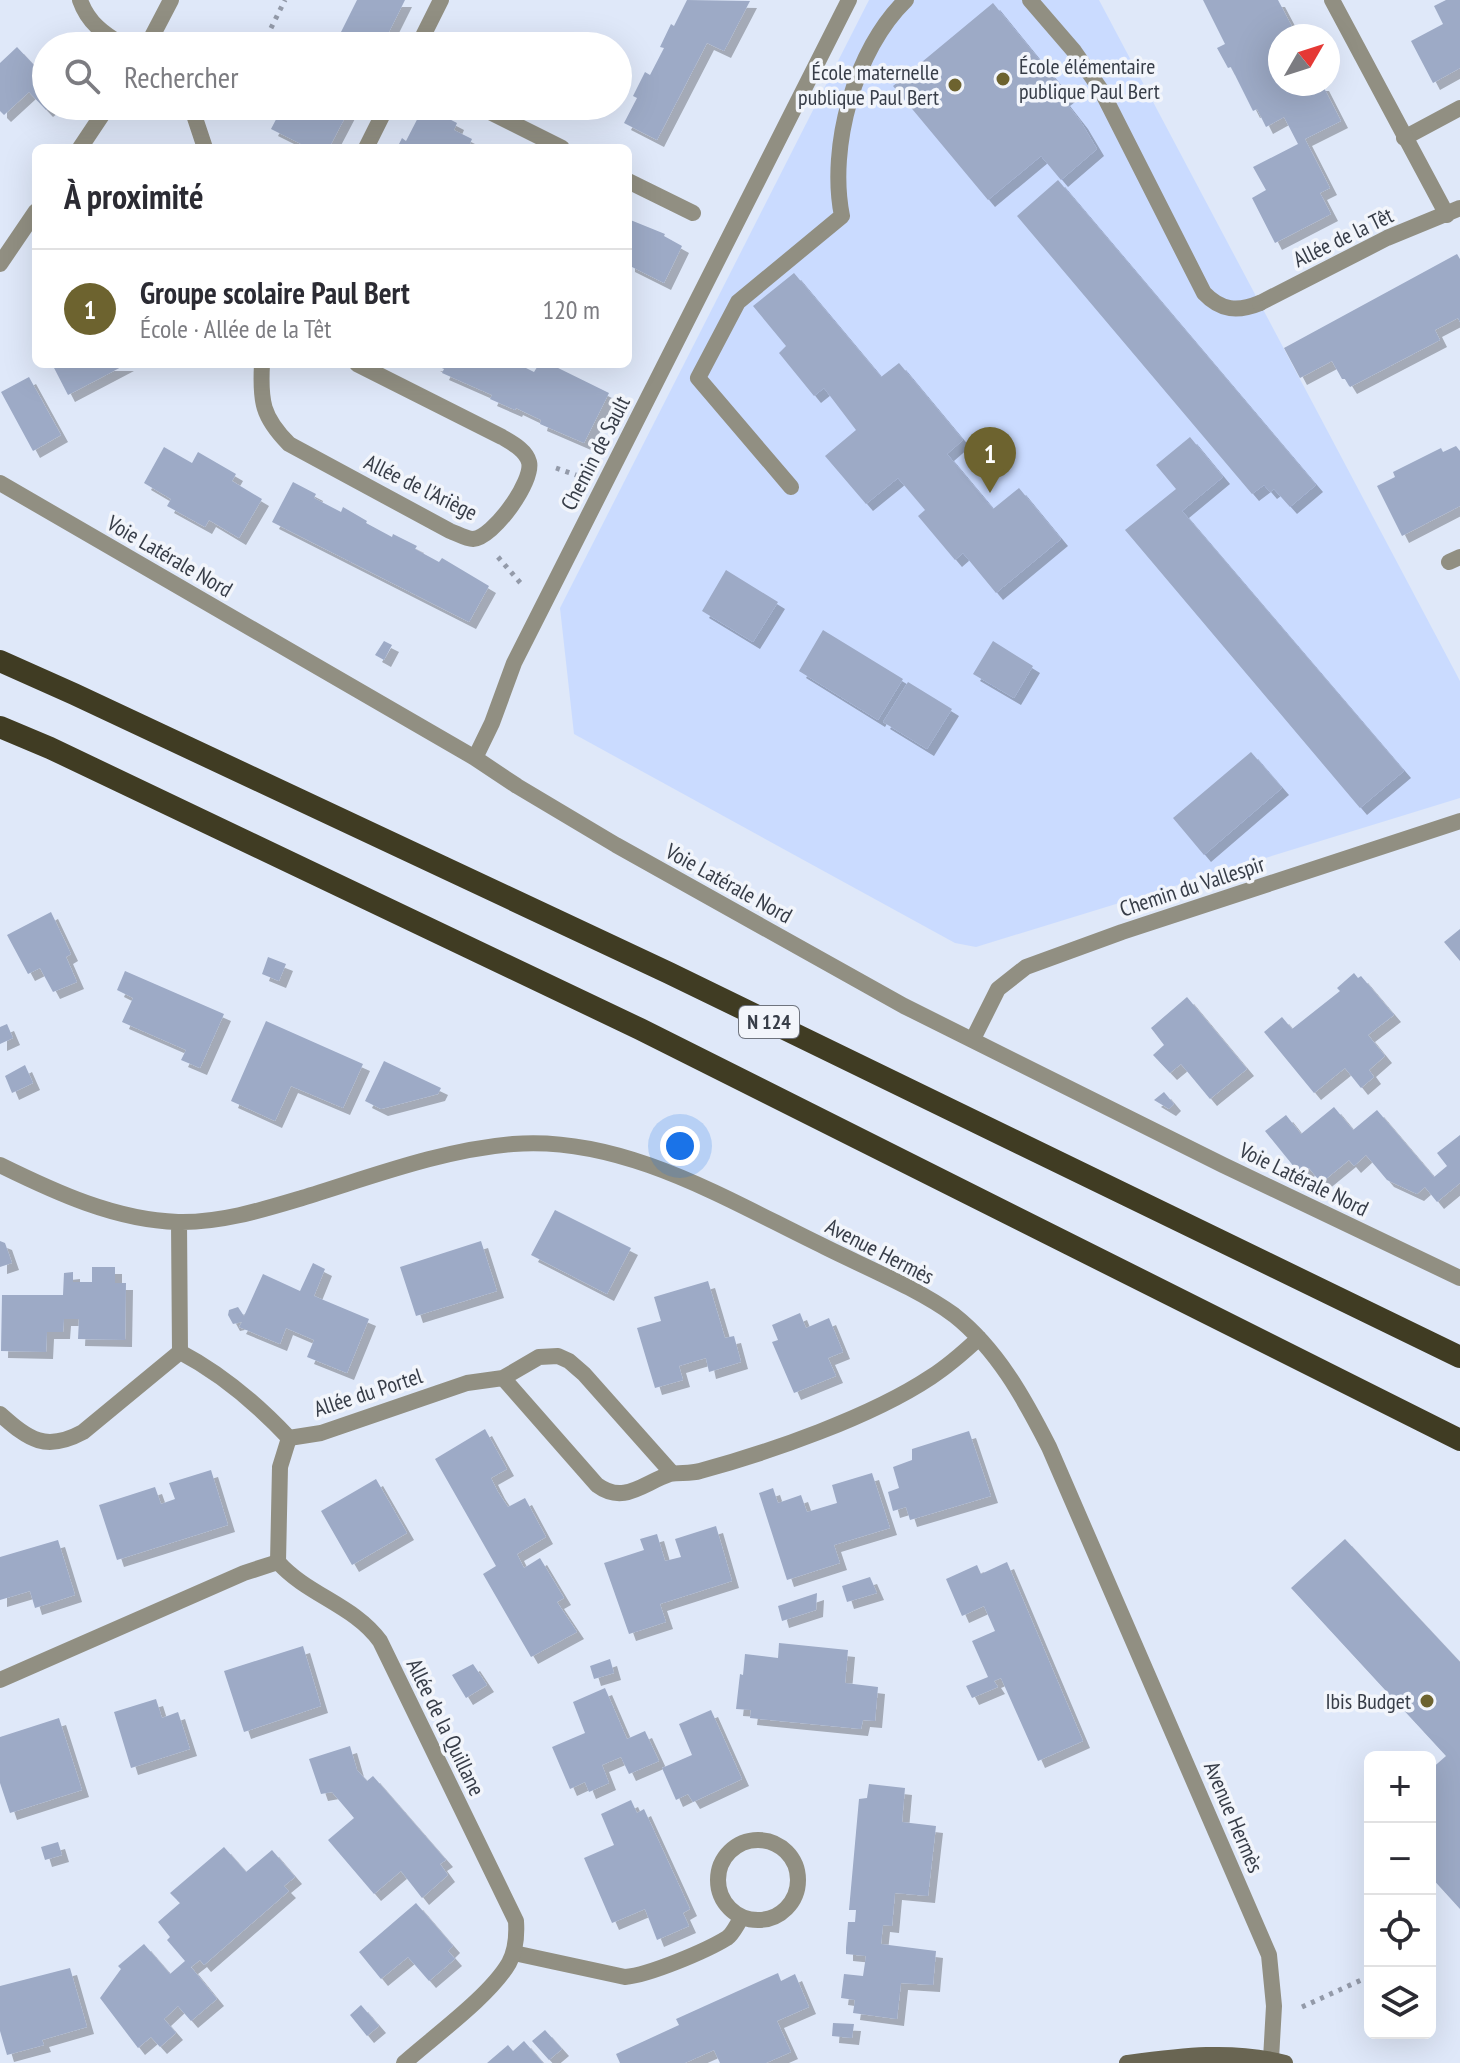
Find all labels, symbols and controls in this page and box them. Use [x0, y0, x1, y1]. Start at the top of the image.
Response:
north arrow [1268, 24, 1340, 96]
search box [32, 32, 632, 120]
place label: École élémentaire publique Paul Bert [1019, 52, 1160, 105]
icon: search [60, 54, 104, 98]
text: Rechercher [124, 57, 238, 96]
place label: École maternelle publique Paul Bert [798, 58, 939, 111]
marker: École élémentaire publique Paul Bert [994, 70, 1012, 88]
marker: École maternelle publique Paul Bert [946, 76, 964, 94]
text: À proximité [64, 174, 204, 218]
street label: Allée de la Têt [1288, 201, 1398, 273]
text: Groupe scolaire Paul Bert [140, 273, 410, 312]
text: 1 [84, 293, 96, 326]
text: 120 m [542, 293, 600, 326]
text: École · Allée de la Têt [140, 312, 331, 345]
street label: Chemin de Sault [554, 391, 636, 515]
pin: 1 [964, 427, 1016, 493]
street label: Allée de l'Ariège [360, 448, 482, 526]
street label: Voie Latérale Nord [101, 508, 238, 603]
street label: Voie Latérale Nord [660, 836, 797, 929]
street label: Chemin du Vallespir [1116, 849, 1268, 923]
road number: N 124 [739, 1006, 799, 1038]
your location [660, 1126, 700, 1166]
street label: Voie Latérale Nord [1234, 1135, 1373, 1222]
street label: Avenue Hermès [821, 1212, 939, 1290]
street label: Allée du Portel [310, 1361, 427, 1423]
street label: Allée de la Quillane [401, 1654, 491, 1800]
place label: Ibis Budget [1325, 1687, 1411, 1715]
marker: Ibis Budget [1418, 1692, 1436, 1710]
map controls [1364, 1751, 1436, 2039]
button: + [1364, 1751, 1436, 1823]
street label: Avenue Hermès [1198, 1757, 1270, 1877]
button: − [1364, 1823, 1436, 1895]
button: locate [1364, 1895, 1436, 1967]
button: layers [1364, 1967, 1436, 2039]

